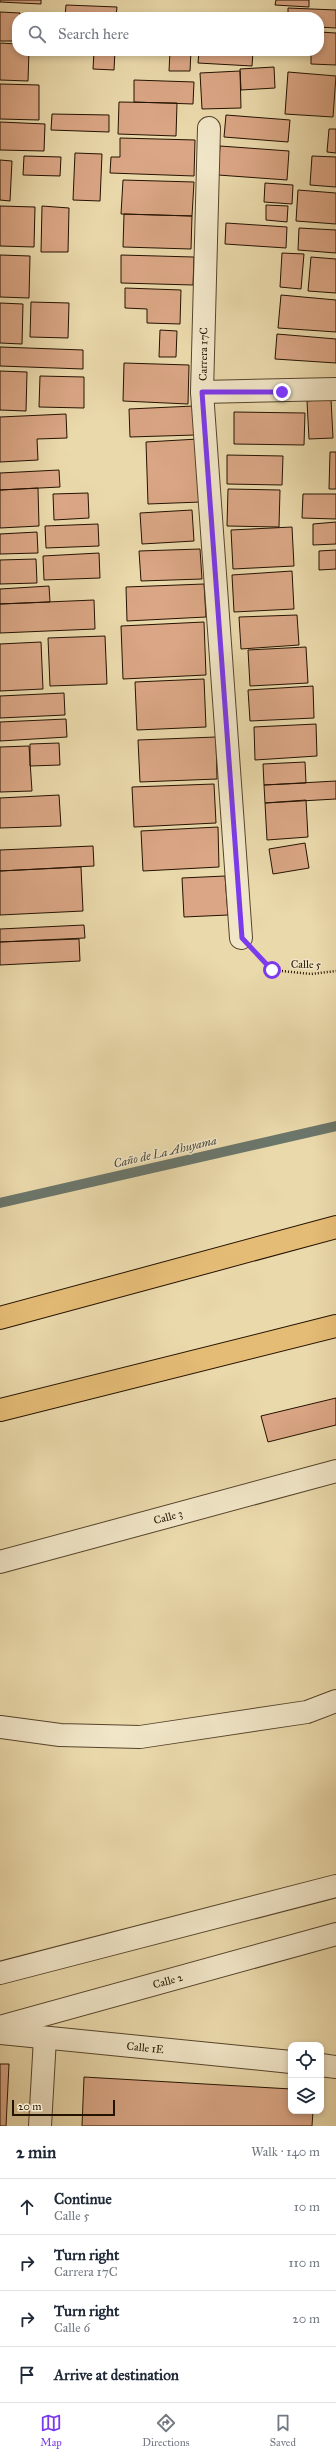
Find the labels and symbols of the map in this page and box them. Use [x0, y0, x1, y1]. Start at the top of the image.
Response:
street label: Carrera 17C [197, 327, 210, 381]
route end [273, 383, 291, 401]
street label: Calle 5 [291, 958, 321, 971]
route start [263, 961, 281, 979]
water label: Caño de La Ahuyama [112, 1133, 218, 1171]
street label: Calle 3 [152, 1507, 184, 1527]
street label: Calle 2 [151, 1971, 185, 1991]
street label: Calle 1E [126, 2040, 165, 2056]
scale bar [12, 2098, 115, 2117]

